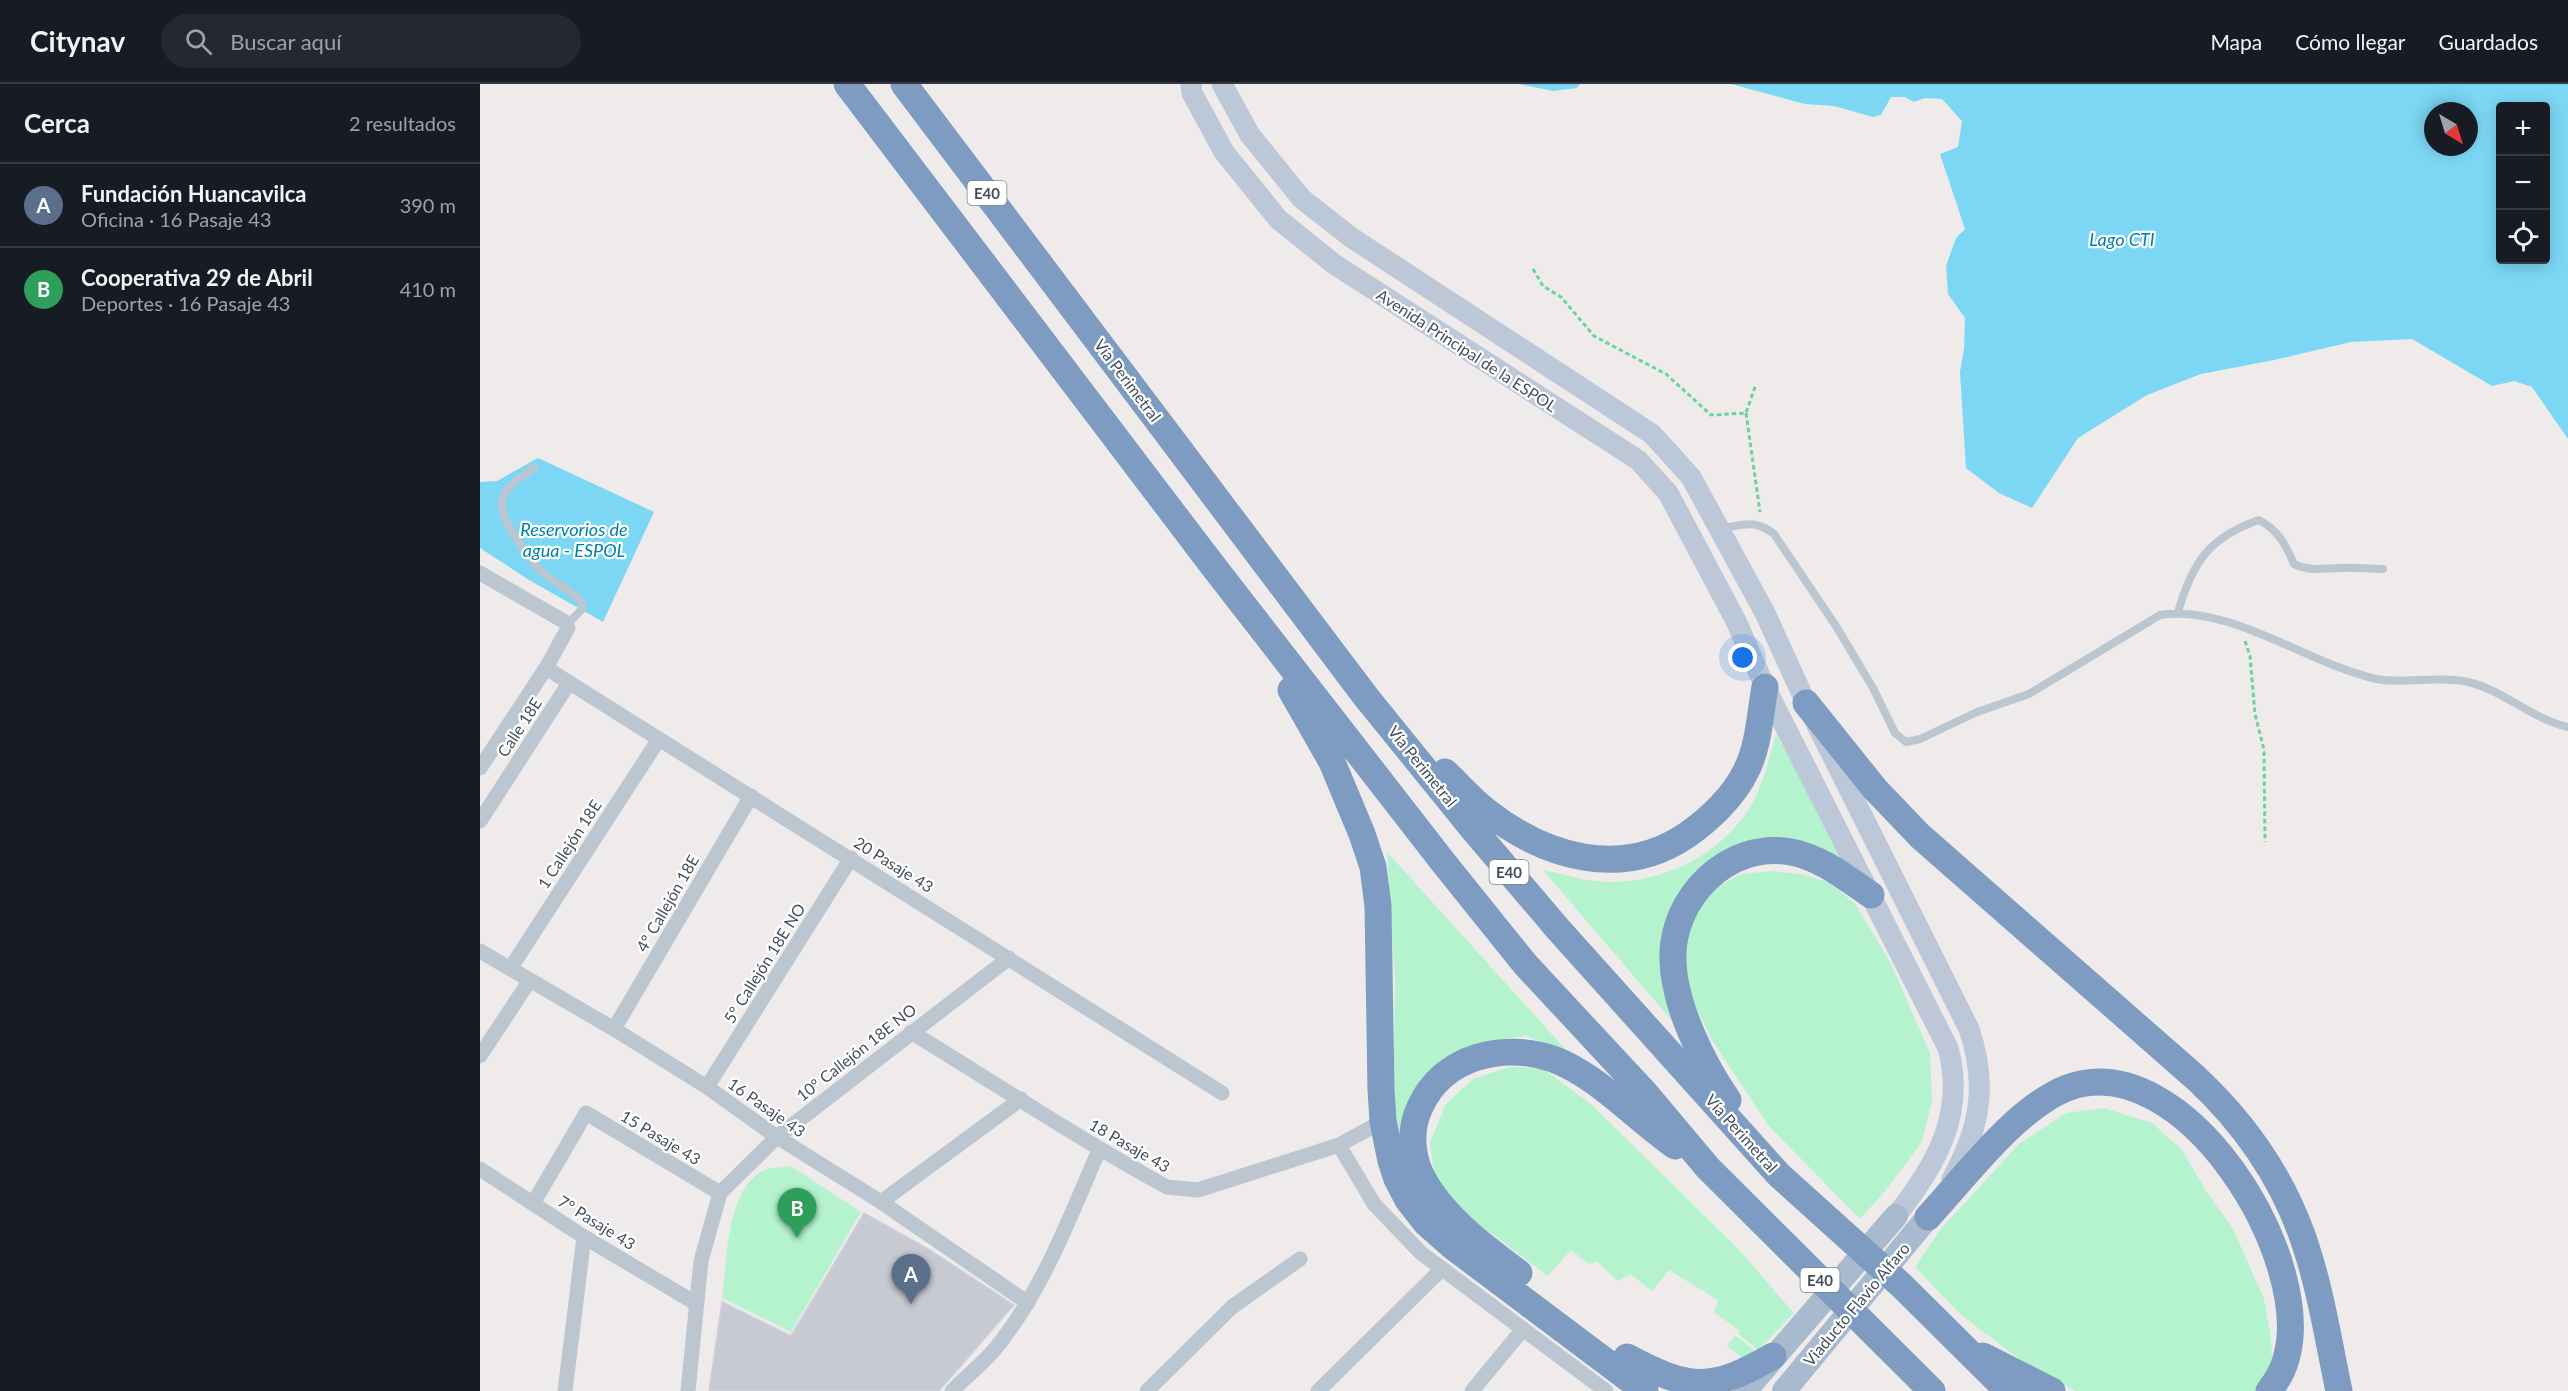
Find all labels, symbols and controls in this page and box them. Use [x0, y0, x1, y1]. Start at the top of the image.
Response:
search box [161, 14, 581, 68]
text: Citynav [30, 24, 125, 58]
icon: search [182, 25, 215, 58]
text: Buscar aquí [230, 28, 341, 55]
text: Mapa [2210, 29, 2262, 54]
text: Cómo llegar [2295, 29, 2406, 54]
text: Guardados [2439, 29, 2538, 54]
north arrow [2424, 102, 2478, 156]
map controls [2496, 102, 2550, 264]
button: + [2496, 102, 2550, 156]
text: Cerca [24, 107, 90, 139]
text: 2 resultados [349, 111, 456, 135]
button: − [2496, 156, 2550, 210]
text: Fundación Huancavilca [81, 180, 306, 207]
road number: E40 [968, 181, 1006, 205]
text: A [37, 193, 50, 217]
text: 390 m [400, 193, 456, 217]
text: Oficina · 16 Pasaje 43 [81, 207, 272, 231]
button: locate [2496, 210, 2550, 264]
water label: Lago CTI [2089, 228, 2155, 250]
text: Cooperativa 29 de Abril [81, 264, 313, 291]
text: B [37, 277, 50, 301]
text: 410 m [400, 277, 456, 301]
street label: Avenida Principal de la ESPOL [1373, 285, 1561, 415]
text: Deportes · 16 Pasaje 43 [81, 291, 290, 315]
street label: Vía Perimetral [1091, 335, 1165, 425]
water label: Reservorios de agua - ESPOL [520, 518, 628, 561]
your location [1728, 643, 1757, 672]
street label: Calle 18E [493, 694, 545, 760]
street label: Vía Perimetral [1385, 722, 1461, 810]
street label: 1 Callejón 18E [533, 796, 605, 892]
street label: 20 Pasaje 43 [851, 832, 937, 896]
street label: 4° Callejón 18E [632, 851, 702, 955]
road number: E40 [1490, 860, 1528, 884]
street label: 5° Callejón 18E NO [720, 900, 809, 1026]
street label: 10° Callejón 18E NO [792, 999, 920, 1105]
street label: 16 Pasaje 43 [725, 1073, 809, 1141]
street label: Vía Perimetral [1702, 1090, 1782, 1176]
street label: 15 Pasaje 43 [618, 1106, 704, 1168]
street label: 18 Pasaje 43 [1086, 1114, 1174, 1176]
pin: B [778, 1188, 816, 1238]
street label: 7° Pasaje 43 [555, 1191, 639, 1253]
street label: Viaducto Flavio Alfaro [1799, 1239, 1913, 1369]
pin: A [892, 1254, 930, 1304]
road number: E40 [1800, 1268, 1840, 1292]

